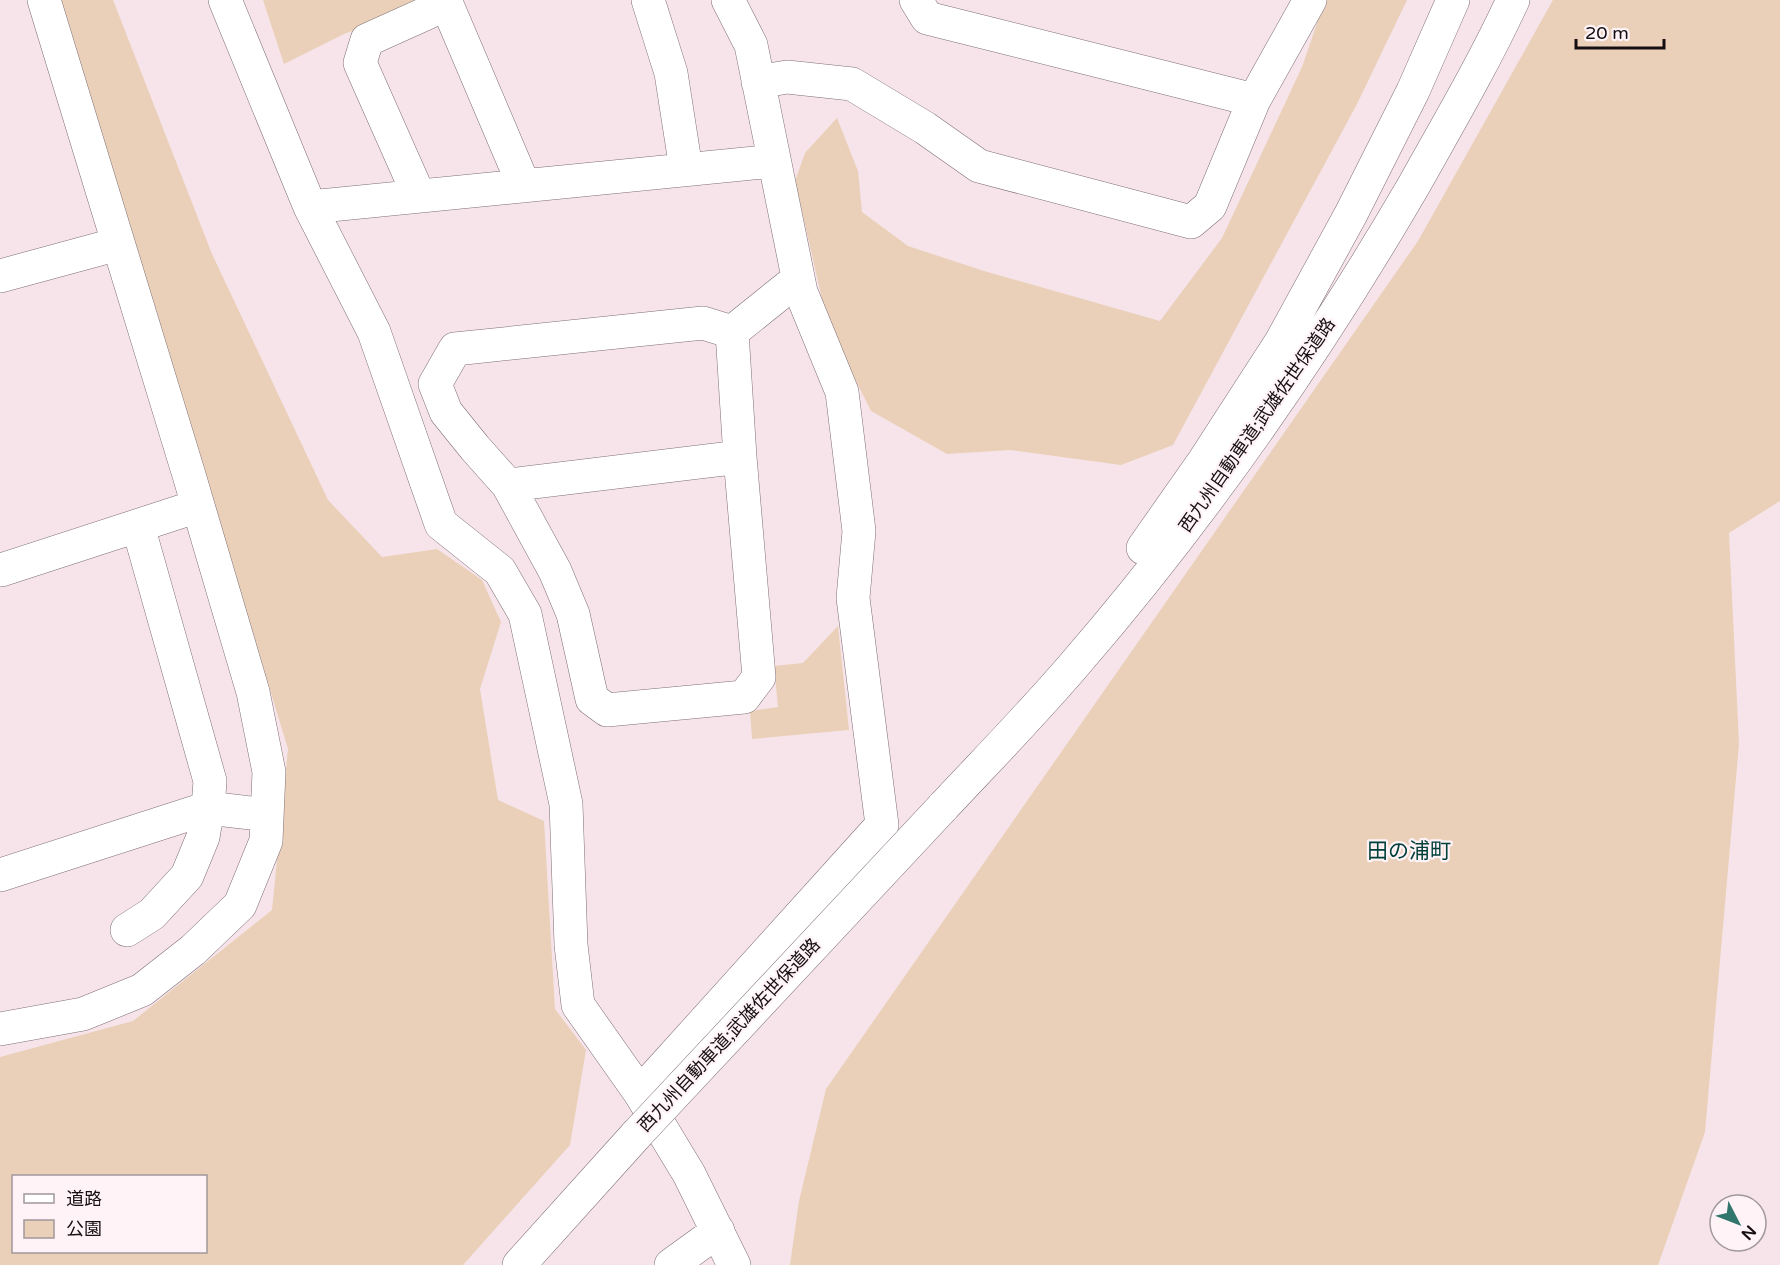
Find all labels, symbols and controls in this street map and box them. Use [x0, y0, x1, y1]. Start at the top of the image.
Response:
scale bar [1576, 12, 1664, 50]
text: 20 m [1585, 22, 1629, 44]
street label: 西九州自動車道;武雄佐世保道路 [1174, 314, 1340, 536]
district label: 田の浦町 [1367, 839, 1451, 864]
street label: 西九州自動車道;武雄佐世保道路 [633, 934, 825, 1136]
legend [12, 1175, 207, 1253]
text: 道路 [66, 1188, 102, 1210]
north arrow [1708, 1193, 1768, 1253]
text: 公園 [66, 1218, 102, 1240]
text: N [1737, 1221, 1760, 1244]

